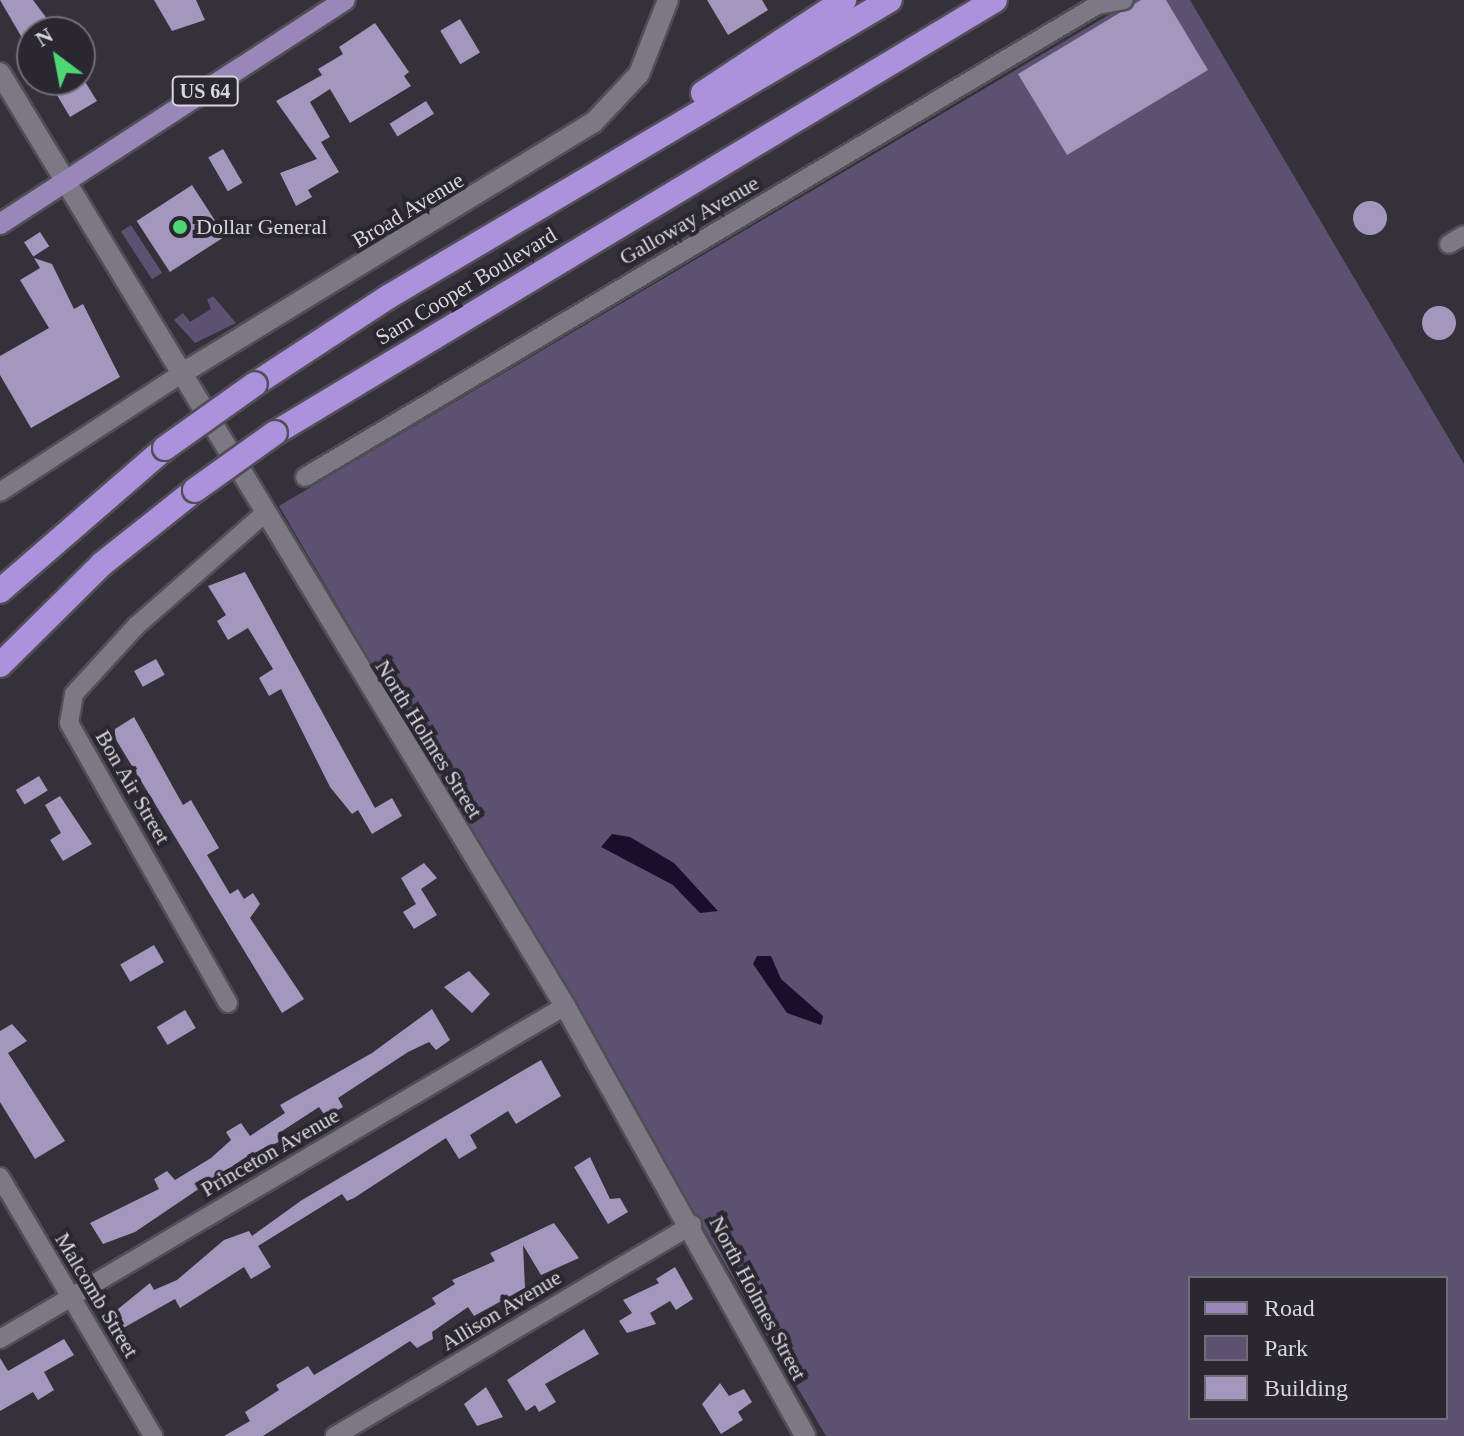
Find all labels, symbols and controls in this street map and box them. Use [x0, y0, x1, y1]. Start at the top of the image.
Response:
north arrow [16, 16, 96, 96]
text: N [31, 22, 57, 52]
road number: US 64 [171, 75, 239, 107]
street label: Broad Avenue [347, 166, 469, 254]
street label: Galloway Avenue [614, 169, 764, 271]
place label: Dollar General [196, 214, 327, 240]
marker: Dollar General [171, 218, 189, 236]
street label: Sam Cooper Boulevard [371, 222, 561, 350]
street label: North Holmes Street [370, 655, 488, 823]
street label: Bon Air Street [89, 725, 177, 849]
street label: Princeton Avenue [196, 1101, 344, 1203]
street label: North Holmes Street [704, 1211, 812, 1385]
street label: Malcomb Street [49, 1228, 145, 1362]
street label: Allison Avenue [435, 1263, 567, 1357]
legend [1188, 1276, 1448, 1420]
text: Road [1264, 1295, 1315, 1321]
text: Park [1264, 1335, 1308, 1361]
text: Building [1264, 1375, 1348, 1401]

